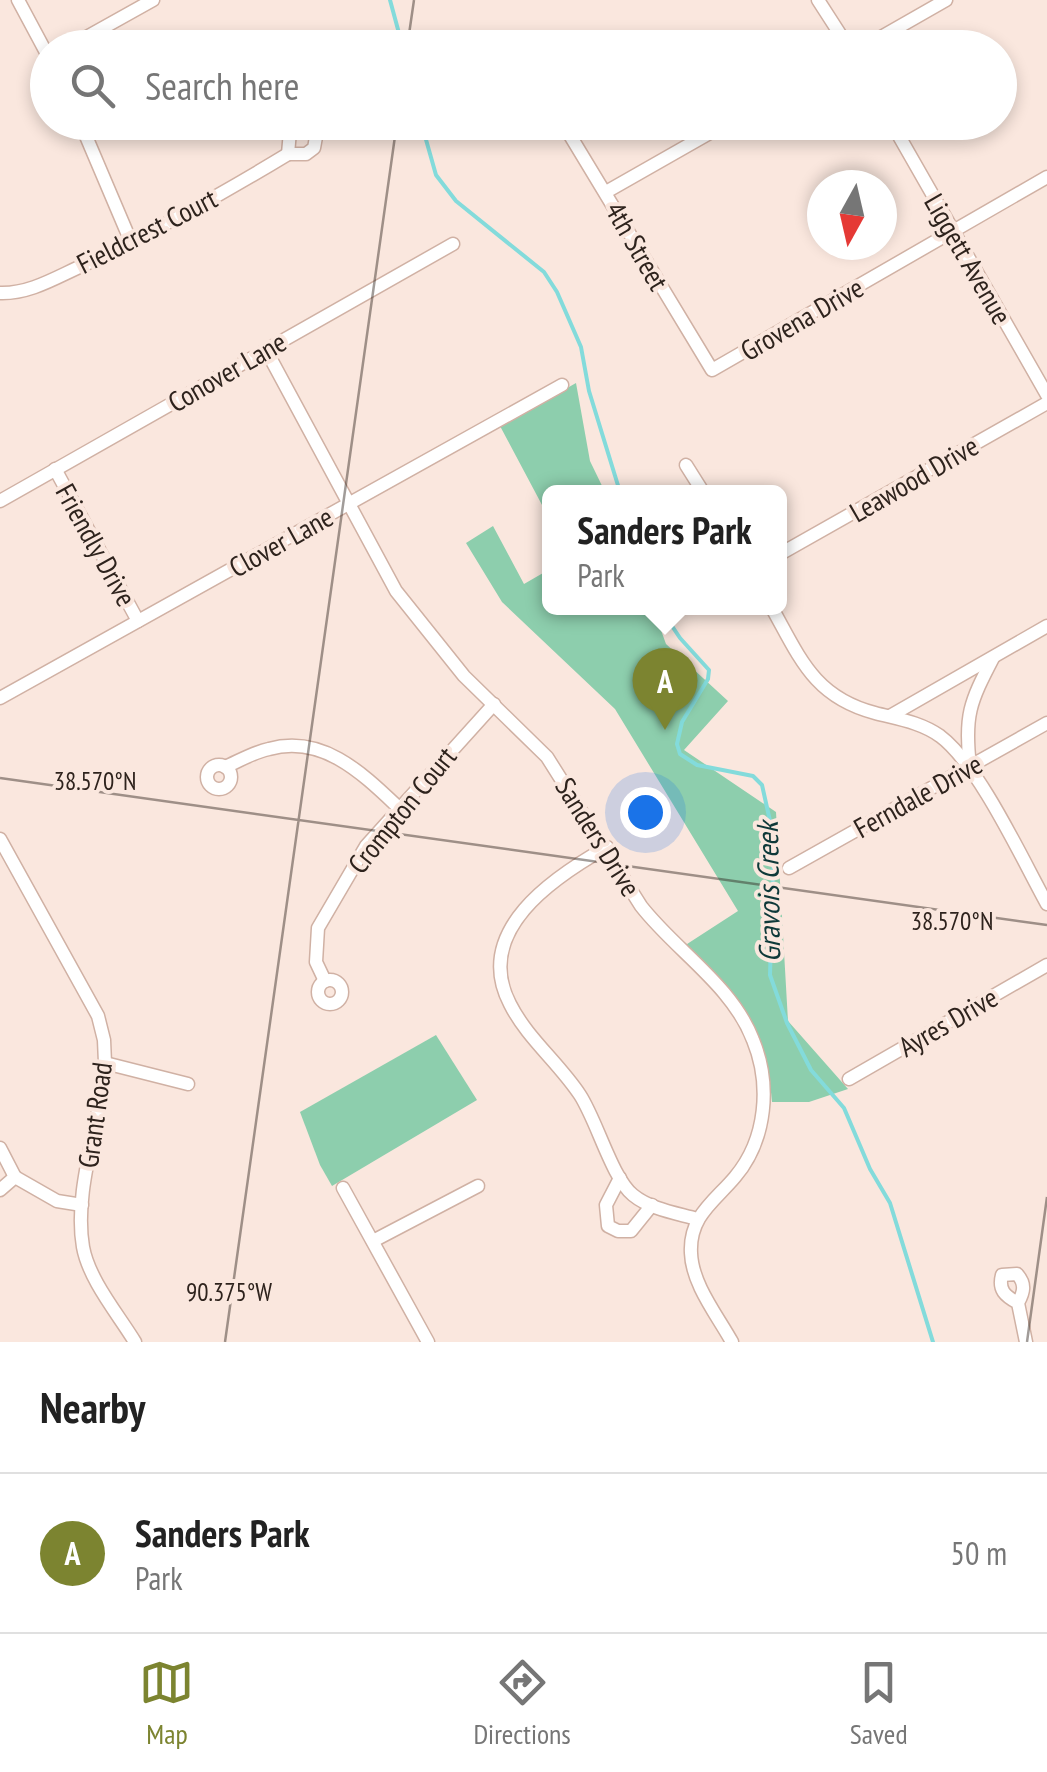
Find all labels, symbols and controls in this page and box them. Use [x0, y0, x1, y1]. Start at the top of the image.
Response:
search box [30, 30, 1017, 140]
icon: search [65, 58, 120, 113]
text: Search here [145, 61, 299, 110]
north arrow [807, 170, 897, 260]
street label: Fieldcrest Court [70, 179, 223, 282]
street label: Liggett Avenue [916, 187, 1021, 331]
street label: 4th Street [597, 195, 678, 297]
street label: Grovena Drive [734, 269, 870, 369]
street label: Conover Lane [161, 323, 293, 420]
street label: Leawood Drive [843, 427, 985, 530]
street label: Friendly Drive [48, 477, 145, 612]
popup [542, 485, 787, 615]
street label: Clover Lane [222, 498, 339, 585]
text: Sanders Park [577, 505, 752, 554]
text: Park [577, 554, 625, 596]
pin: A [632, 648, 698, 730]
street label: Crompton Court [339, 738, 464, 881]
street label: Ferndale Drive [847, 745, 989, 846]
text: 38.570°N [54, 765, 136, 797]
street label: Sanders Drive [547, 770, 649, 903]
your location [620, 787, 671, 838]
water label: Gravois Creek [747, 818, 788, 963]
text: 38.570°N [911, 905, 993, 937]
street label: Ayres Drive [892, 978, 1004, 1065]
street label: Grant Road [69, 1060, 120, 1170]
text: 90.375°W [186, 1276, 272, 1308]
text: Nearby [40, 1380, 145, 1435]
text: Sanders Park [135, 1508, 310, 1557]
text: A [64, 1532, 81, 1574]
text: 50 m [951, 1532, 1007, 1574]
text: Park [135, 1557, 183, 1599]
tab: Map [139, 1655, 194, 1752]
tab: Directions [473, 1655, 571, 1752]
tab: Saved [850, 1655, 908, 1752]

